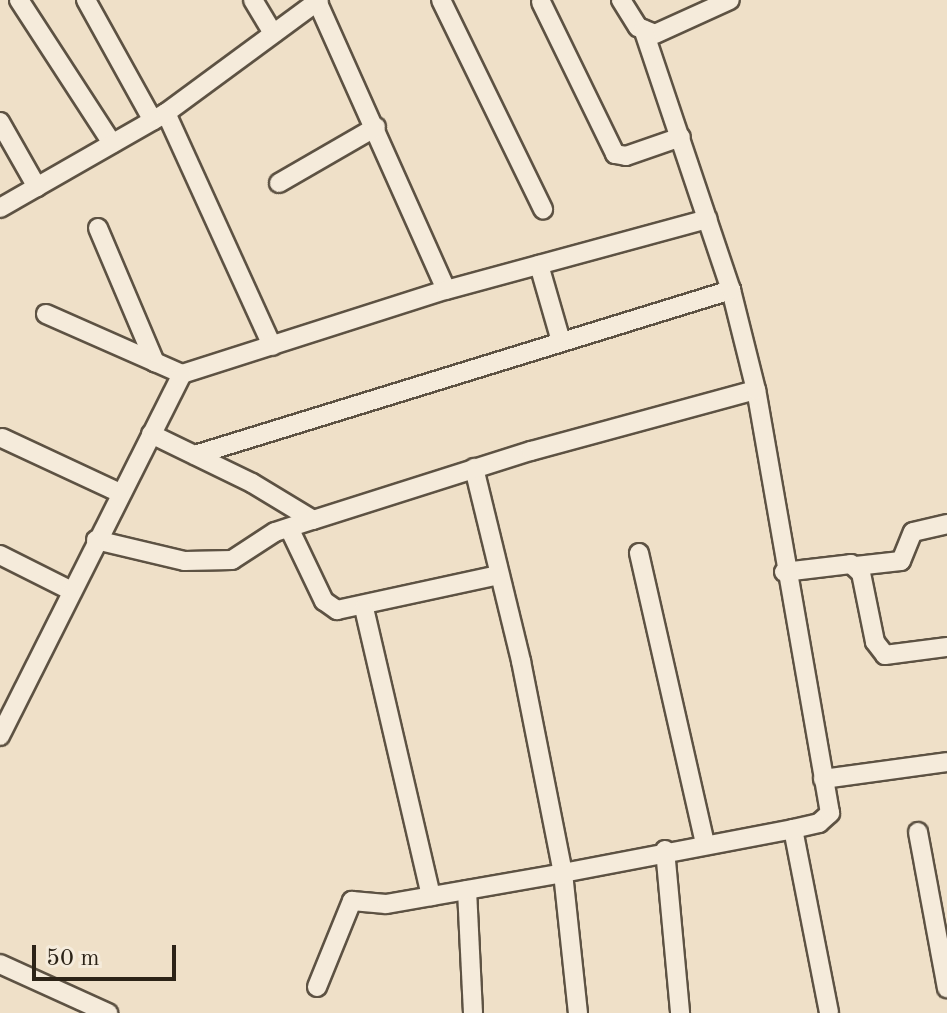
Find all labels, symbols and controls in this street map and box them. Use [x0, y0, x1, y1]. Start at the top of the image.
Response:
scale bar [36, 929, 180, 979]
text: 50 m [46, 947, 100, 971]

